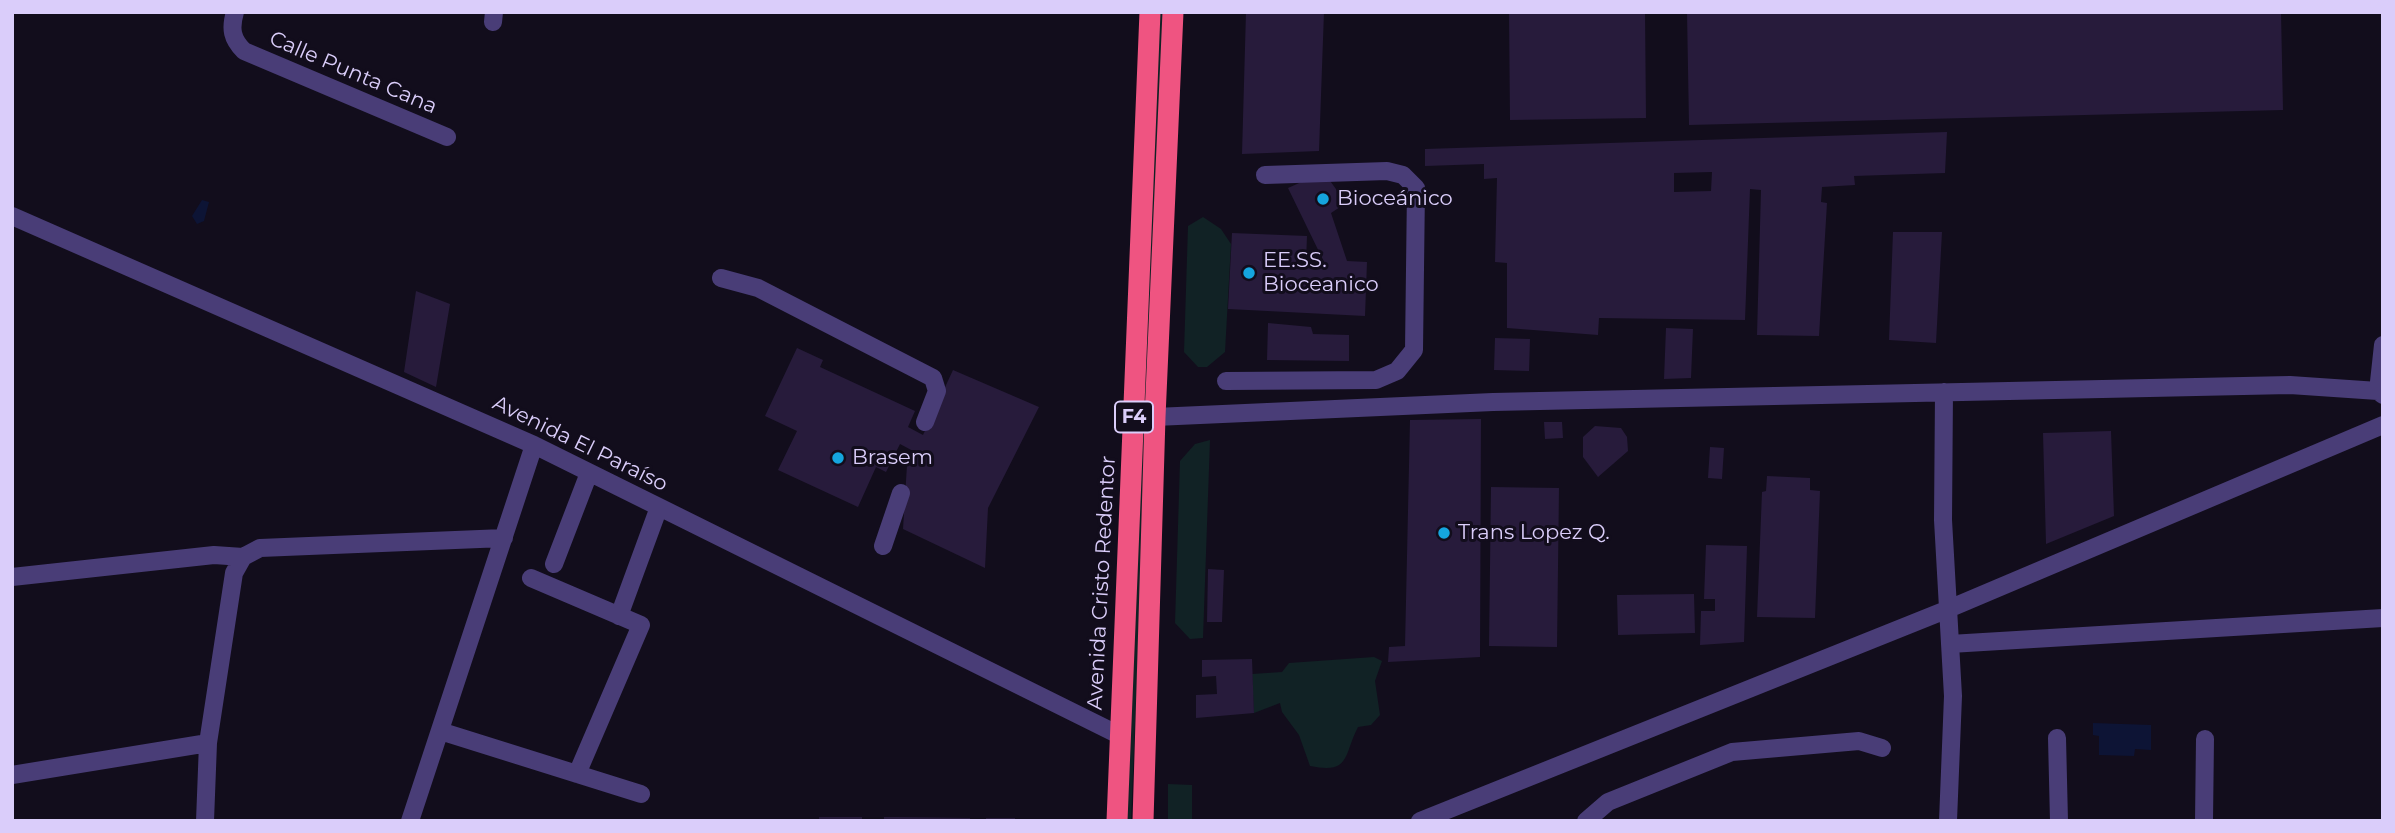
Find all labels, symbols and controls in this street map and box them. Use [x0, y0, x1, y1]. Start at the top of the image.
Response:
street label: Calle Punta Cana [265, 26, 441, 120]
place label: Bioceánico [1337, 186, 1453, 212]
marker: Bioceánico [1315, 191, 1331, 207]
place label: EE.SS. Bioceanico [1263, 248, 1379, 298]
marker: EE.SS. Bioceanico [1241, 265, 1257, 281]
street label: Avenida El Paraíso [488, 391, 672, 497]
road number: F4 [1115, 402, 1153, 432]
place label: Brasem [852, 445, 933, 471]
marker: Brasem [830, 450, 846, 466]
street label: Avenida Cristo Redentor [1083, 455, 1121, 711]
place label: Trans Lopez Q. [1458, 520, 1610, 546]
marker: Trans Lopez Q. [1436, 525, 1452, 541]

